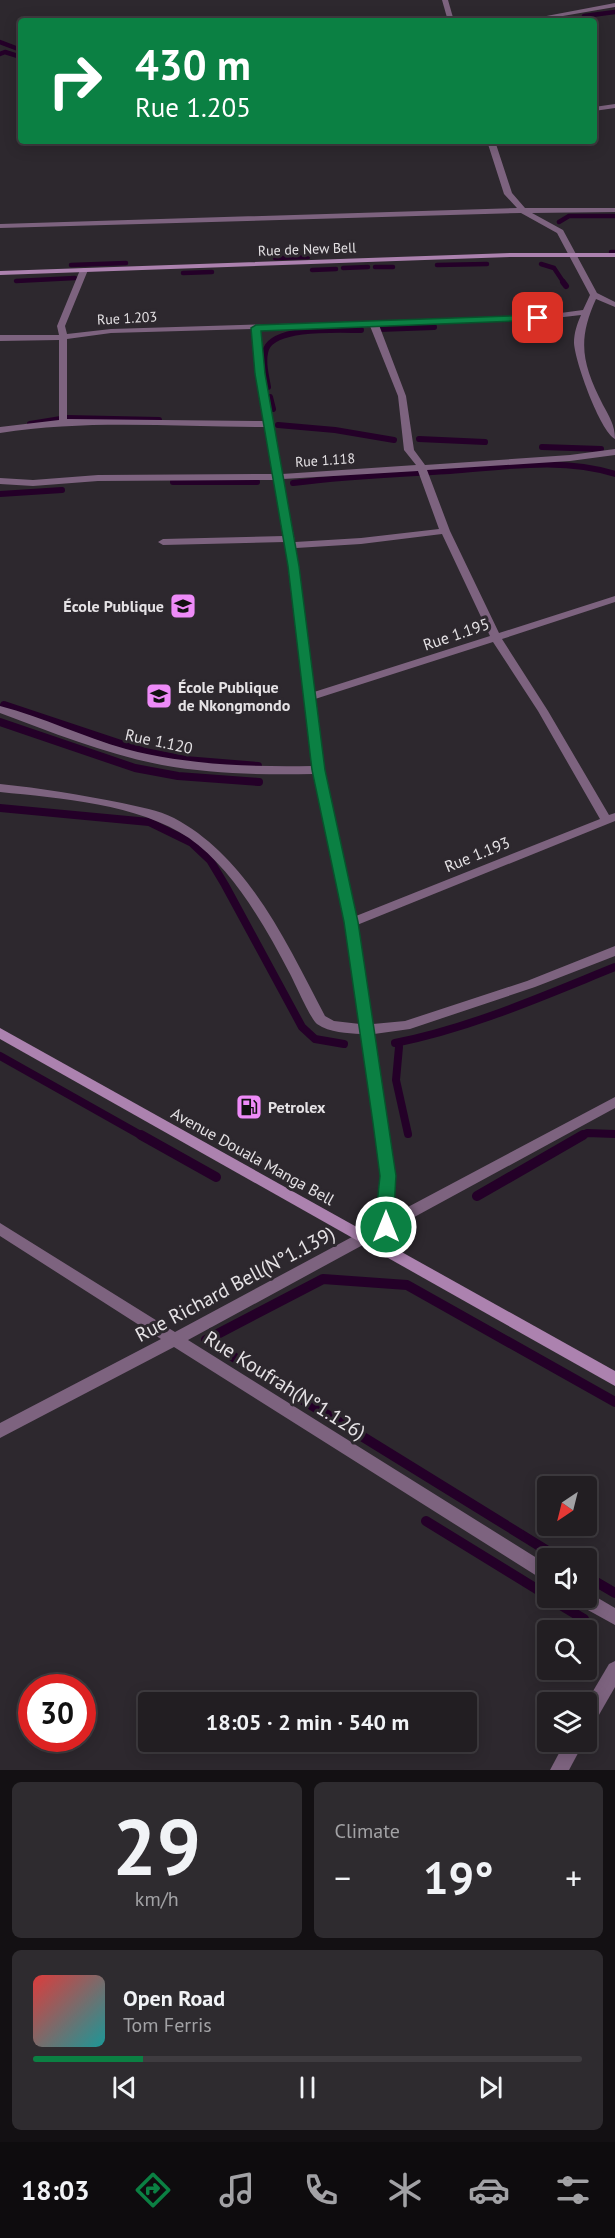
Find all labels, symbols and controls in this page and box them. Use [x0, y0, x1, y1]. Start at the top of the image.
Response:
text: 430 m [135, 37, 251, 92]
icon: right [36, 42, 114, 120]
text: Rue 1.205 [135, 90, 251, 124]
street label: Rue de New Bell [257, 238, 357, 260]
pin [512, 292, 563, 343]
icon: arrive [521, 301, 554, 334]
street label: Rue 1.203 [97, 307, 157, 329]
street label: Rue 1.118 [294, 449, 356, 471]
school or university icon: École Publique [168, 591, 198, 621]
place label: École Publique [63, 596, 164, 616]
street label: Rue 1.195 [420, 613, 492, 655]
place label: École Publique de Nkongmondo [178, 677, 291, 715]
school or university icon: École Publique de Nkongmondo [144, 681, 174, 711]
street label: Rue 1.120 [123, 724, 195, 758]
street label: Rue 1.193 [441, 832, 513, 876]
fuel station icon: Petrolex [234, 1092, 264, 1122]
place label: Petrolex [268, 1097, 326, 1117]
street label: Avenue Douala Manga Bell [168, 1103, 338, 1209]
position arrow [354, 1195, 418, 1259]
street label: Rue Richard Bell(N°1.139) [131, 1220, 339, 1348]
street label: Rue Koufrah(N°1.126) [199, 1325, 371, 1445]
north arrow [537, 1476, 597, 1536]
map controls [537, 1476, 597, 1752]
button: sound [537, 1548, 597, 1608]
button: search [537, 1620, 597, 1680]
speed limit sign: 30 [18, 1674, 96, 1752]
button: layers [537, 1692, 597, 1752]
text: 18:05 · 2 min · 540 m [206, 1708, 409, 1736]
text: 29 [113, 1796, 201, 1897]
text: Climate [335, 1818, 400, 1844]
text: 19° [423, 1848, 494, 1906]
text: − [335, 1856, 351, 1899]
text: + [565, 1856, 582, 1899]
text: km/h [135, 1886, 179, 1912]
text: Open Road [123, 1984, 225, 2012]
text: Tom Ferris [123, 2012, 212, 2038]
icon: previous [108, 2071, 141, 2104]
icon: pause [291, 2071, 324, 2104]
icon: next [474, 2071, 507, 2104]
icon: directions [132, 2169, 174, 2211]
icon: music [216, 2169, 258, 2211]
icon: phone [300, 2169, 342, 2211]
icon: climate [384, 2169, 426, 2211]
icon: car [468, 2169, 510, 2211]
icon: filters [552, 2169, 594, 2211]
text: 18:03 [21, 2173, 90, 2207]

